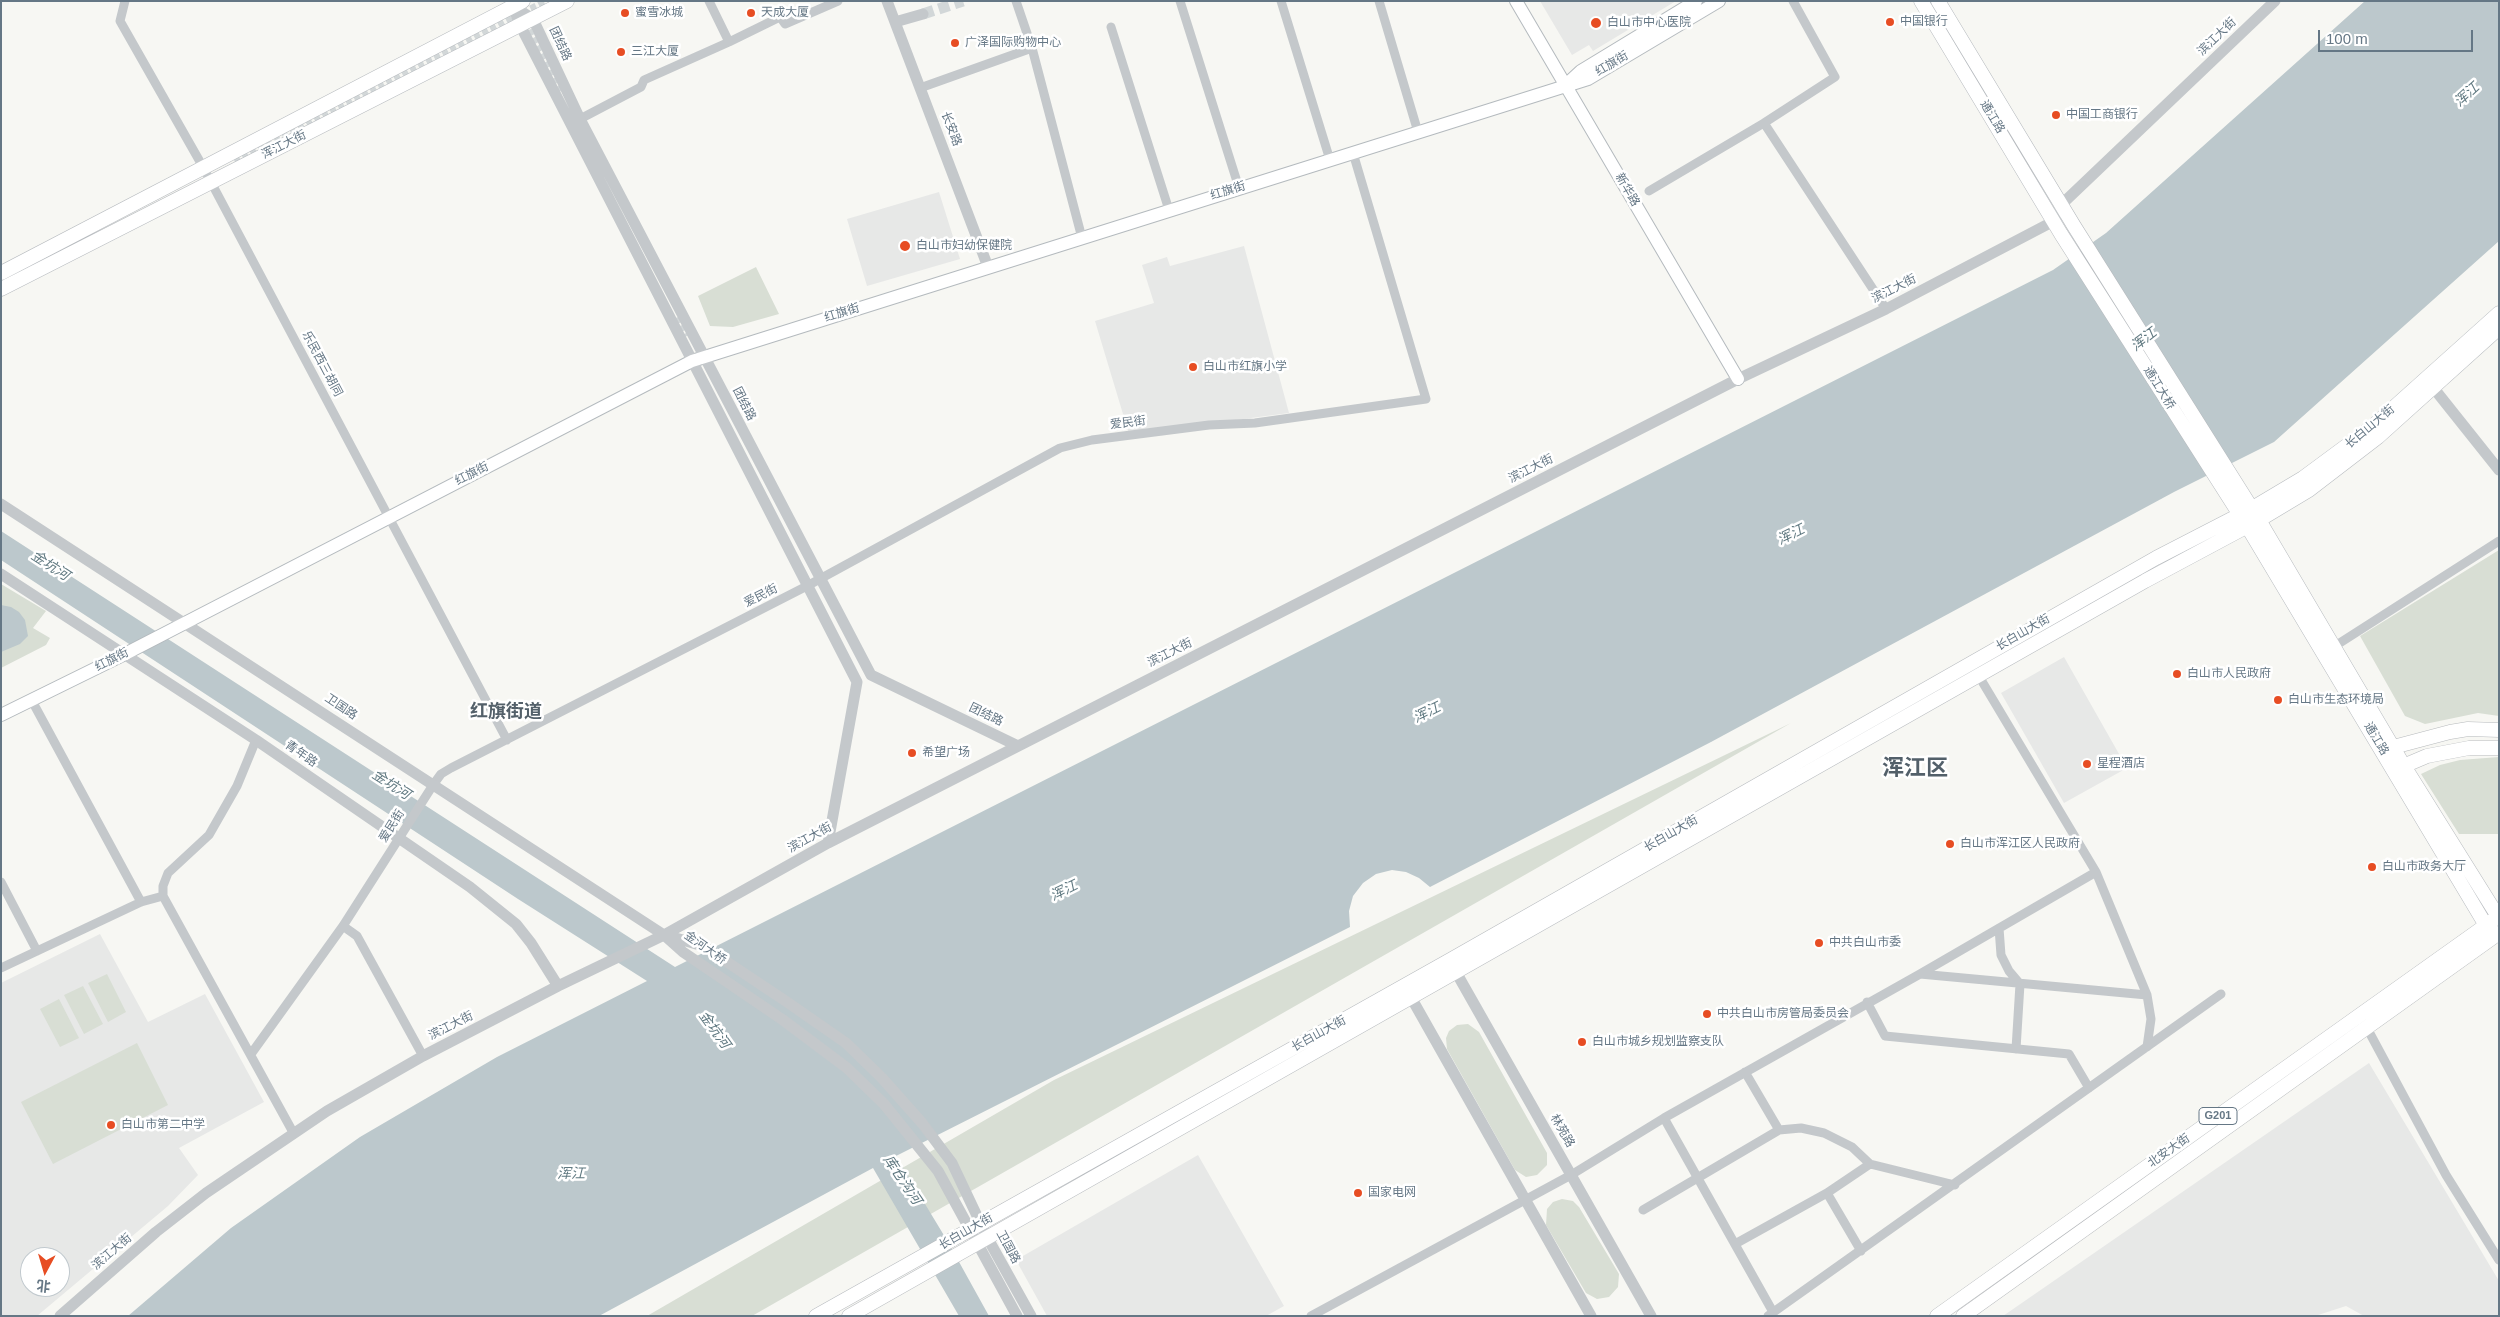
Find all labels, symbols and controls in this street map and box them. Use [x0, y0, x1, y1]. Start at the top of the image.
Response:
place label: 蜜雪冰城 [635, 6, 683, 20]
place label: 天成大厦 [761, 6, 809, 20]
marker: 蜜雪冰城 [619, 7, 631, 19]
marker: 天成大厦 [745, 7, 757, 19]
place label: 中国银行 [1900, 15, 1948, 29]
street label: 滨江大街 [2195, 15, 2239, 59]
marker: 白山市中心医院 [1589, 16, 1603, 30]
place label: 白山市中心医院 [1607, 16, 1691, 30]
marker: 中国银行 [1884, 16, 1896, 28]
scale bar [2320, 20, 2475, 52]
street label: 团结路 [546, 25, 574, 63]
text: 100 m [2326, 30, 2368, 47]
place label: 广泽国际购物中心 [965, 36, 1061, 50]
marker: 广泽国际购物中心 [949, 37, 961, 49]
place label: 三江大厦 [631, 45, 679, 59]
marker: 三江大厦 [615, 46, 627, 58]
street label: 红旗街 [1593, 49, 1631, 79]
water label: 浑江 [2451, 79, 2483, 111]
street label: 通江路 [1977, 98, 2007, 136]
place label: 中国工商银行 [2066, 108, 2138, 122]
marker: 中国工商银行 [2050, 109, 2062, 121]
street label: 长安路 [938, 110, 964, 148]
street label: 浑江大街 [259, 128, 309, 162]
street label: 新华路 [1612, 171, 1642, 209]
street label: 红旗街 [1209, 179, 1247, 203]
marker: 白山市妇幼保健院 [898, 239, 912, 253]
place label: 白山市妇幼保健院 [916, 239, 1012, 253]
street label: 滨江大街 [1869, 272, 1919, 306]
street label: 红旗街 [823, 301, 861, 325]
water label: 浑江 [2128, 325, 2160, 355]
street label: 乐民西三胡同 [299, 329, 345, 399]
place label: 白山市红旗小学 [1203, 360, 1287, 374]
marker: 白山市红旗小学 [1187, 361, 1199, 373]
street label: 通江大桥 [2140, 364, 2178, 412]
street label: 团结路 [729, 385, 759, 423]
street label: 长白山大街 [2342, 402, 2398, 452]
street label: 爱民街 [1109, 414, 1147, 432]
street label: 滨江大街 [1506, 452, 1556, 486]
street label: 红旗街 [453, 459, 491, 489]
water label: 浑江 [1775, 521, 1807, 549]
water label: 金坑河 [28, 548, 72, 584]
street label: 爱民街 [742, 581, 780, 611]
street label: 长白山大街 [1993, 612, 2053, 654]
street label: 滨江大街 [1145, 636, 1195, 670]
street label: 红旗街 [93, 645, 131, 675]
place label: 白山市人民政府 [2187, 667, 2271, 681]
marker: 白山市人民政府 [2171, 668, 2183, 680]
street label: 卫国路 [322, 691, 360, 723]
place label: 白山市生态环境局 [2288, 693, 2384, 707]
marker: 白山市生态环境局 [2272, 694, 2284, 706]
water label: 浑江 [1411, 699, 1443, 727]
district label: 红旗街道 [470, 701, 542, 723]
street label: 团结路 [967, 701, 1005, 729]
street label: 通江路 [2361, 720, 2391, 758]
street label: 青年路 [282, 738, 320, 770]
place label: 希望广场 [922, 746, 970, 760]
marker: 希望广场 [906, 747, 918, 759]
district label: 浑江区 [1882, 756, 1948, 782]
place label: 星程酒店 [2097, 757, 2145, 771]
marker: 星程酒店 [2081, 758, 2093, 770]
water label: 金坑河 [369, 767, 413, 803]
street label: 爱民街 [376, 807, 408, 845]
street label: 长白山大街 [1641, 813, 1701, 855]
street label: 滨江大街 [786, 820, 834, 856]
place label: 白山市浑江区人民政府 [1960, 837, 2080, 851]
marker: 白山市浑江区人民政府 [1944, 838, 1956, 850]
place label: 白山市政务大厅 [2382, 860, 2466, 874]
marker: 白山市政务大厅 [2366, 861, 2378, 873]
water label: 浑江 [1048, 877, 1080, 905]
street label: 金河大桥 [681, 928, 729, 968]
place label: 中共白山市委 [1829, 936, 1901, 950]
marker: 中共白山市委 [1813, 937, 1825, 949]
place label: 中共白山市房管局委员会 [1717, 1007, 1849, 1021]
water label: 金坑河 [695, 1008, 733, 1052]
marker: 中共白山市房管局委员会 [1701, 1008, 1713, 1020]
street label: 滨江大街 [426, 1009, 476, 1043]
street label: 长白山大街 [1289, 1013, 1349, 1055]
place label: 白山市城乡规划监察支队 [1592, 1035, 1724, 1049]
marker: 白山市城乡规划监察支队 [1576, 1036, 1588, 1048]
road number: G201 [2199, 1108, 2237, 1124]
street label: 林苑路 [1547, 1112, 1577, 1150]
place label: 白山市第二中学 [121, 1118, 205, 1132]
marker: 白山市第二中学 [105, 1119, 117, 1131]
street label: 北安大街 [2145, 1131, 2193, 1171]
water label: 库仓沟河 [879, 1152, 925, 1208]
water label: 浑江 [557, 1166, 585, 1182]
place label: 国家电网 [1368, 1186, 1416, 1200]
marker: 国家电网 [1352, 1187, 1364, 1199]
street label: 长白山大街 [936, 1211, 996, 1253]
street label: 卫国路 [993, 1228, 1023, 1266]
street label: 滨江大街 [89, 1231, 135, 1273]
north arrow [20, 1247, 70, 1297]
text: 北 [36, 1277, 51, 1295]

